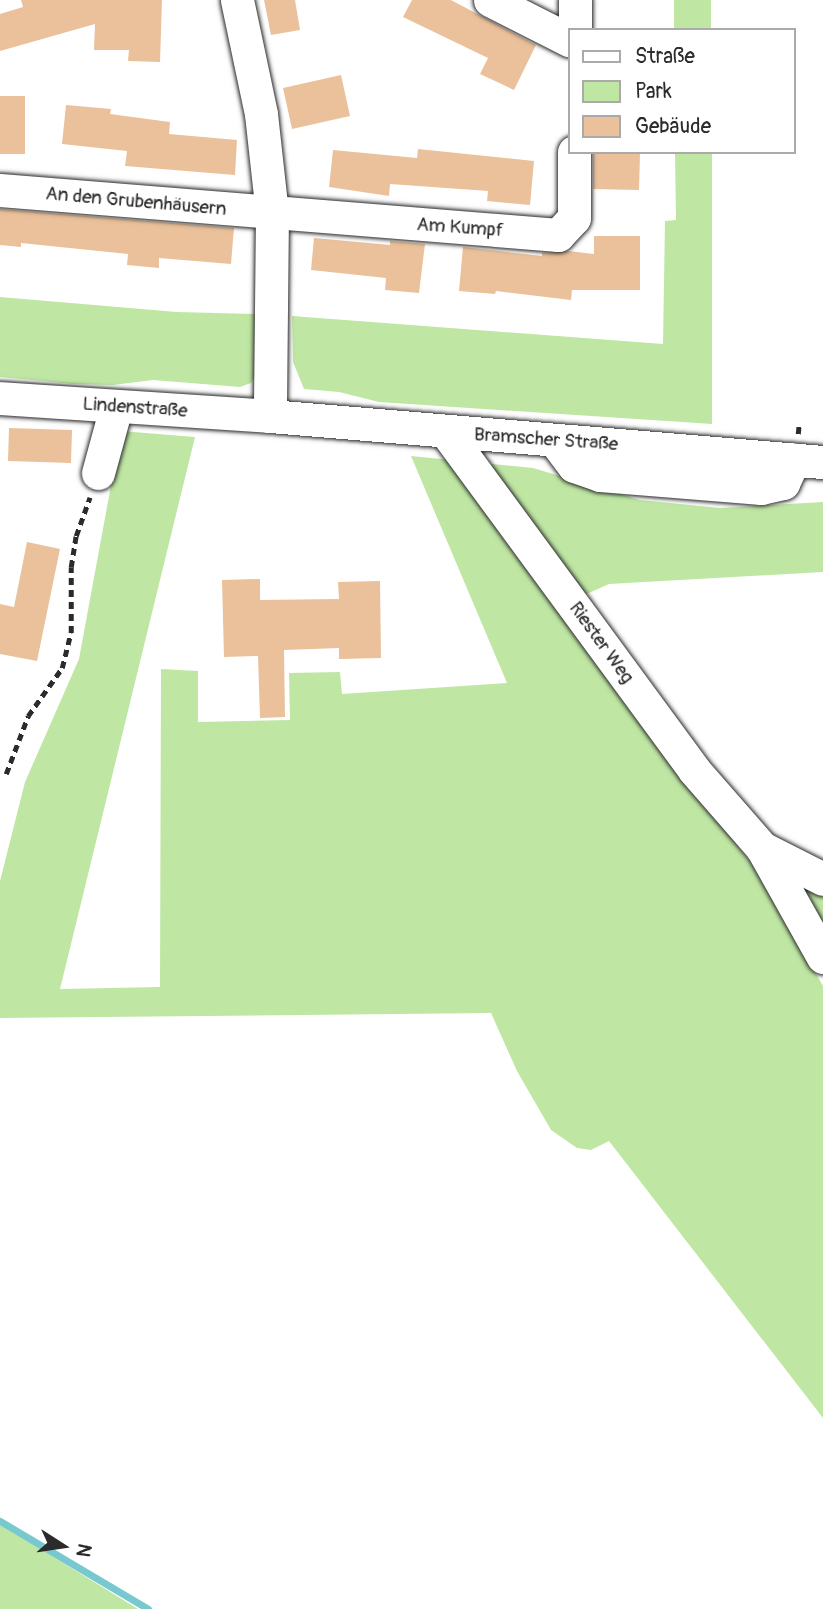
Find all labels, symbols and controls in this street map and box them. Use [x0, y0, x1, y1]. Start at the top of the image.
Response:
legend [568, 28, 795, 154]
text: Straße [635, 43, 695, 70]
text: Park [635, 78, 672, 105]
text: Gebäude [635, 113, 711, 140]
street label: An den Grubenhäusern [45, 183, 227, 221]
street label: Am Kumpf [416, 214, 504, 242]
street label: Lindenstraße [82, 393, 188, 423]
street label: Bramscher Straße [473, 424, 619, 456]
street label: Riester Weg [564, 598, 638, 688]
north arrow [28, 1511, 98, 1581]
text: N [70, 1542, 97, 1559]

